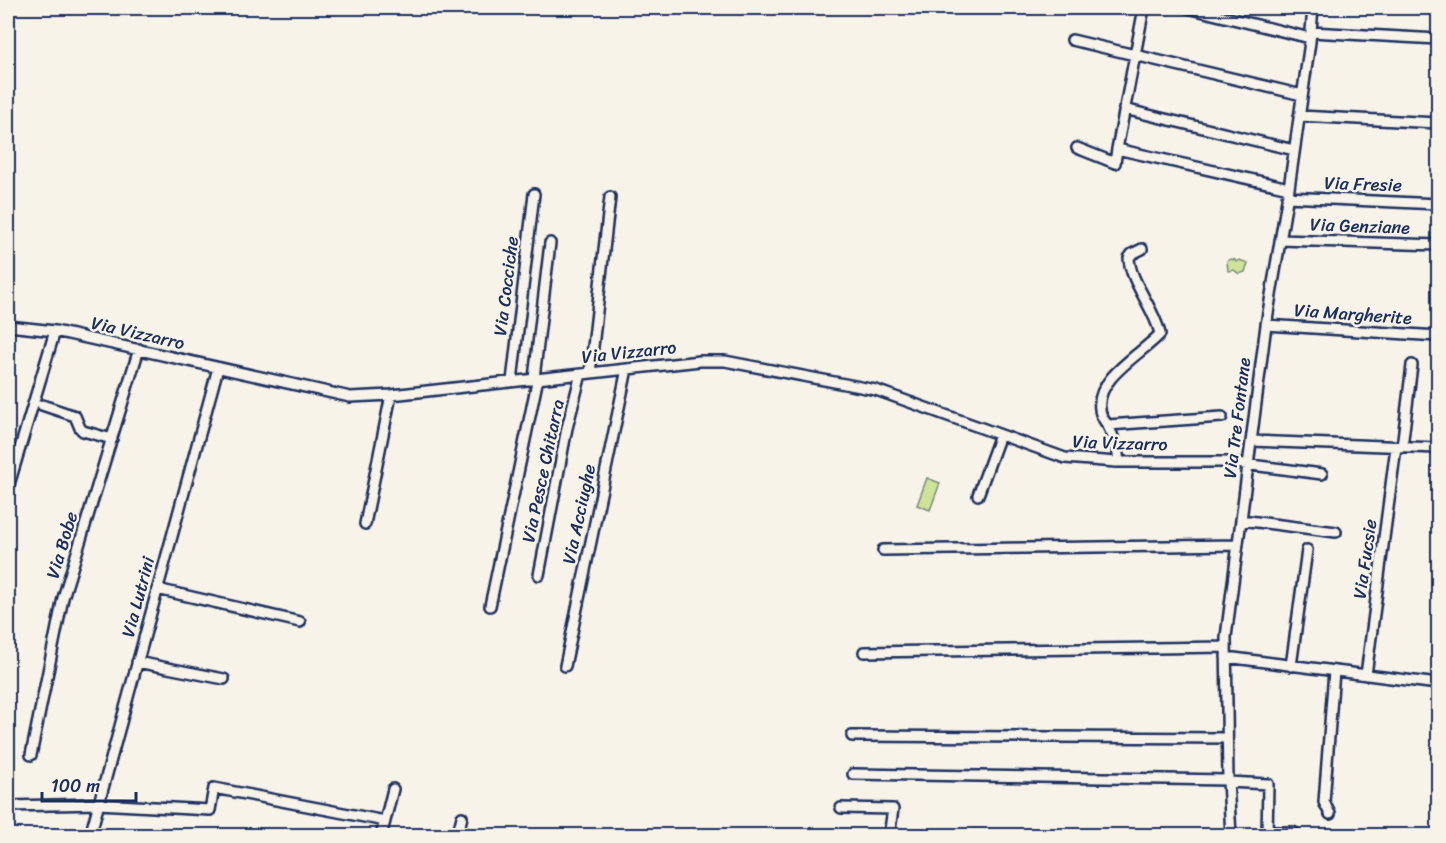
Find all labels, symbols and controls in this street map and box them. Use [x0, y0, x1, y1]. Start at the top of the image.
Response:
street label: Via Fresie [1324, 167, 1402, 201]
street label: Via Genziane [1309, 208, 1411, 244]
street label: Via Cocciche [484, 234, 528, 338]
street label: Via Margherite [1293, 294, 1413, 334]
street label: Via Vizzarro [88, 307, 188, 359]
street label: Via Vizzarro [580, 331, 678, 373]
street label: Via Tre Fontane [1214, 355, 1260, 480]
street label: Via Pesce Chitarra [512, 396, 574, 546]
street label: Via Vizzarro [1072, 425, 1168, 461]
street label: Via Acciughe [553, 461, 605, 567]
street label: Via Bobe [37, 507, 87, 583]
street label: Via Fucsie [1344, 517, 1386, 601]
street label: Via Lutrini [112, 552, 164, 641]
scale bar [42, 765, 136, 803]
text: 100 m [51, 770, 100, 802]

